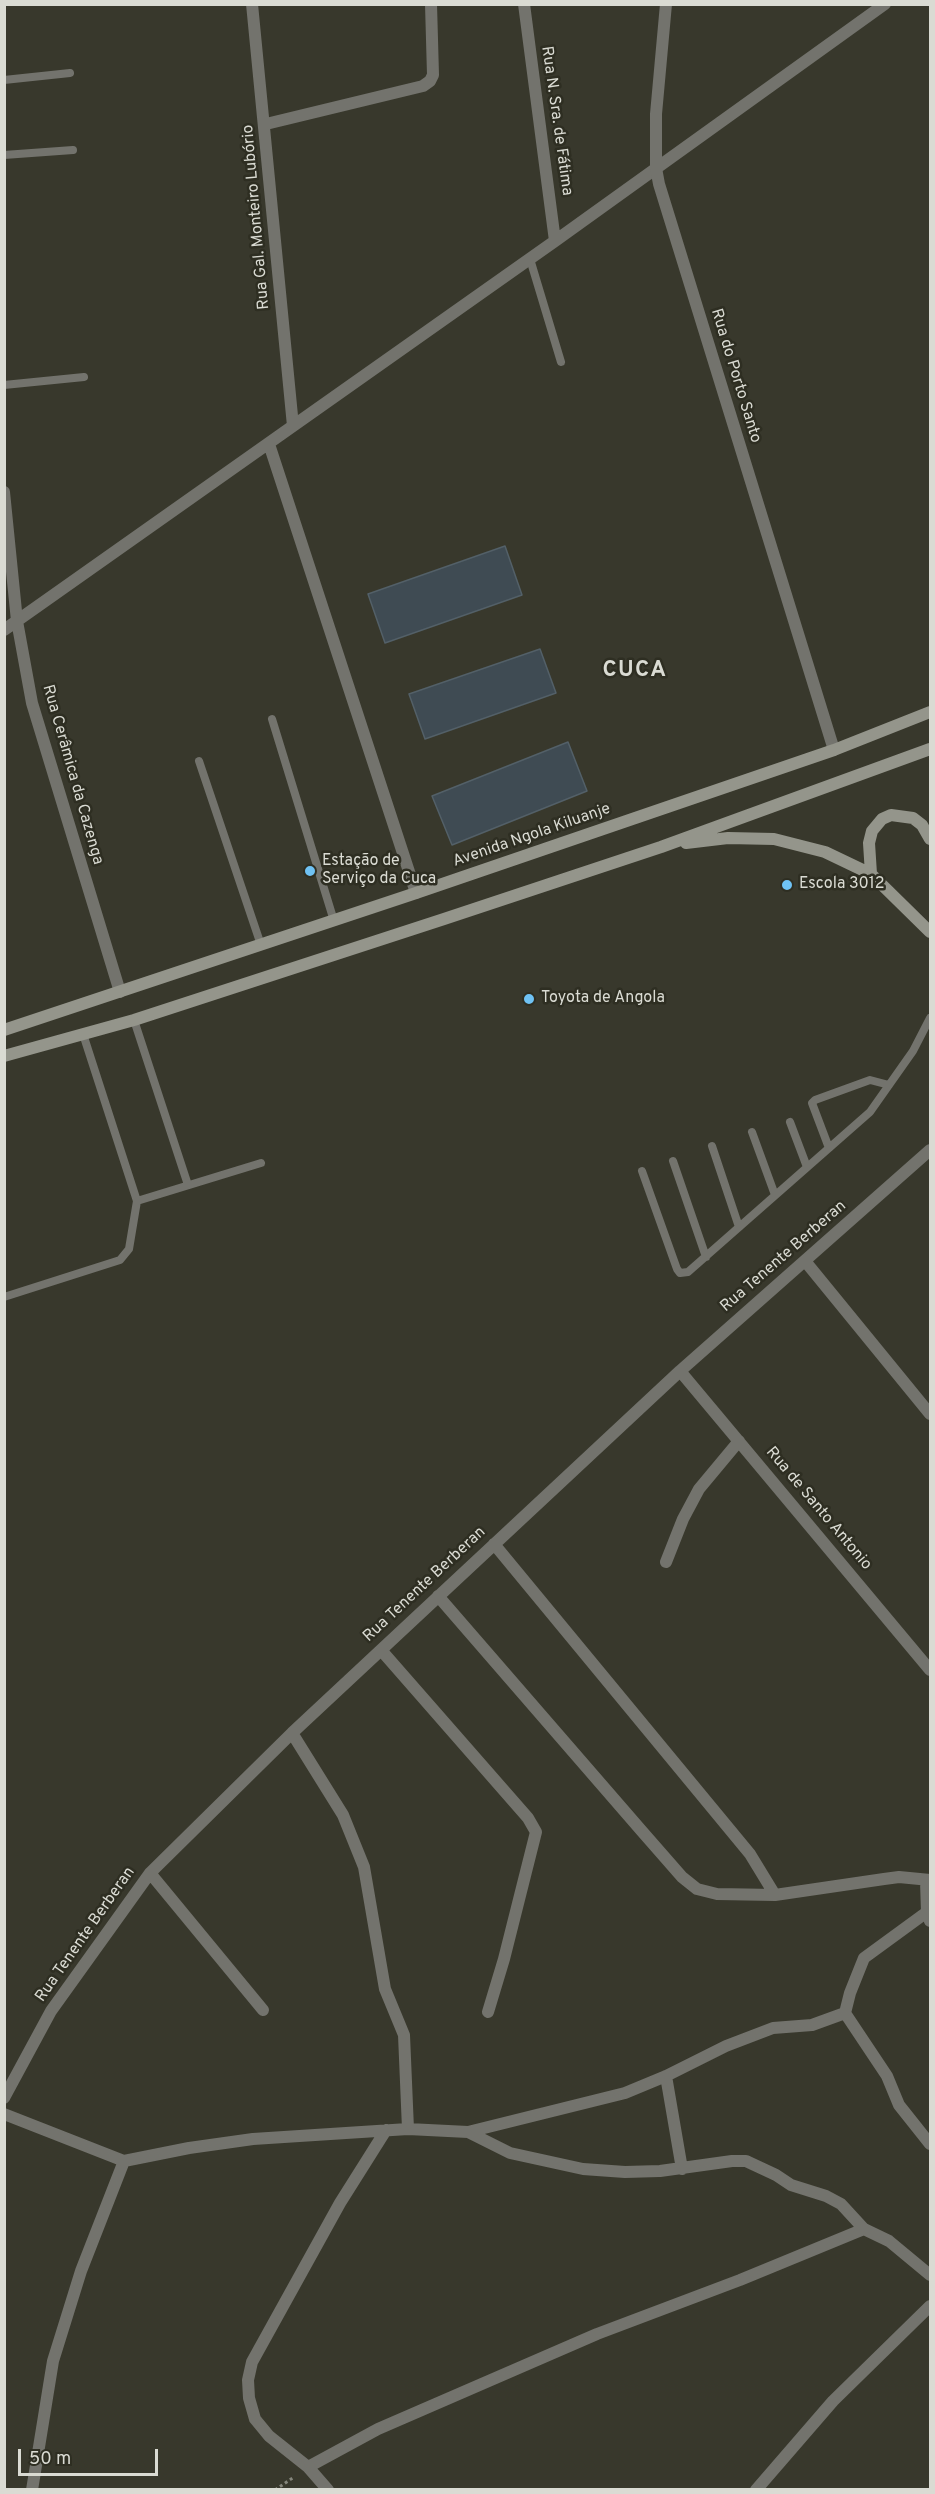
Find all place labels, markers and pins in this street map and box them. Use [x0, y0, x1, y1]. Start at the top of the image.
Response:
place label: Estação de Serviço da Cuca [322, 852, 436, 890]
marker: Estação de Serviço da Cuca [303, 864, 317, 878]
place label: Escola 3012 [799, 875, 885, 895]
marker: Escola 3012 [780, 878, 794, 892]
place label: Toyota de Angola [541, 989, 665, 1009]
marker: Toyota de Angola [522, 992, 536, 1006]

